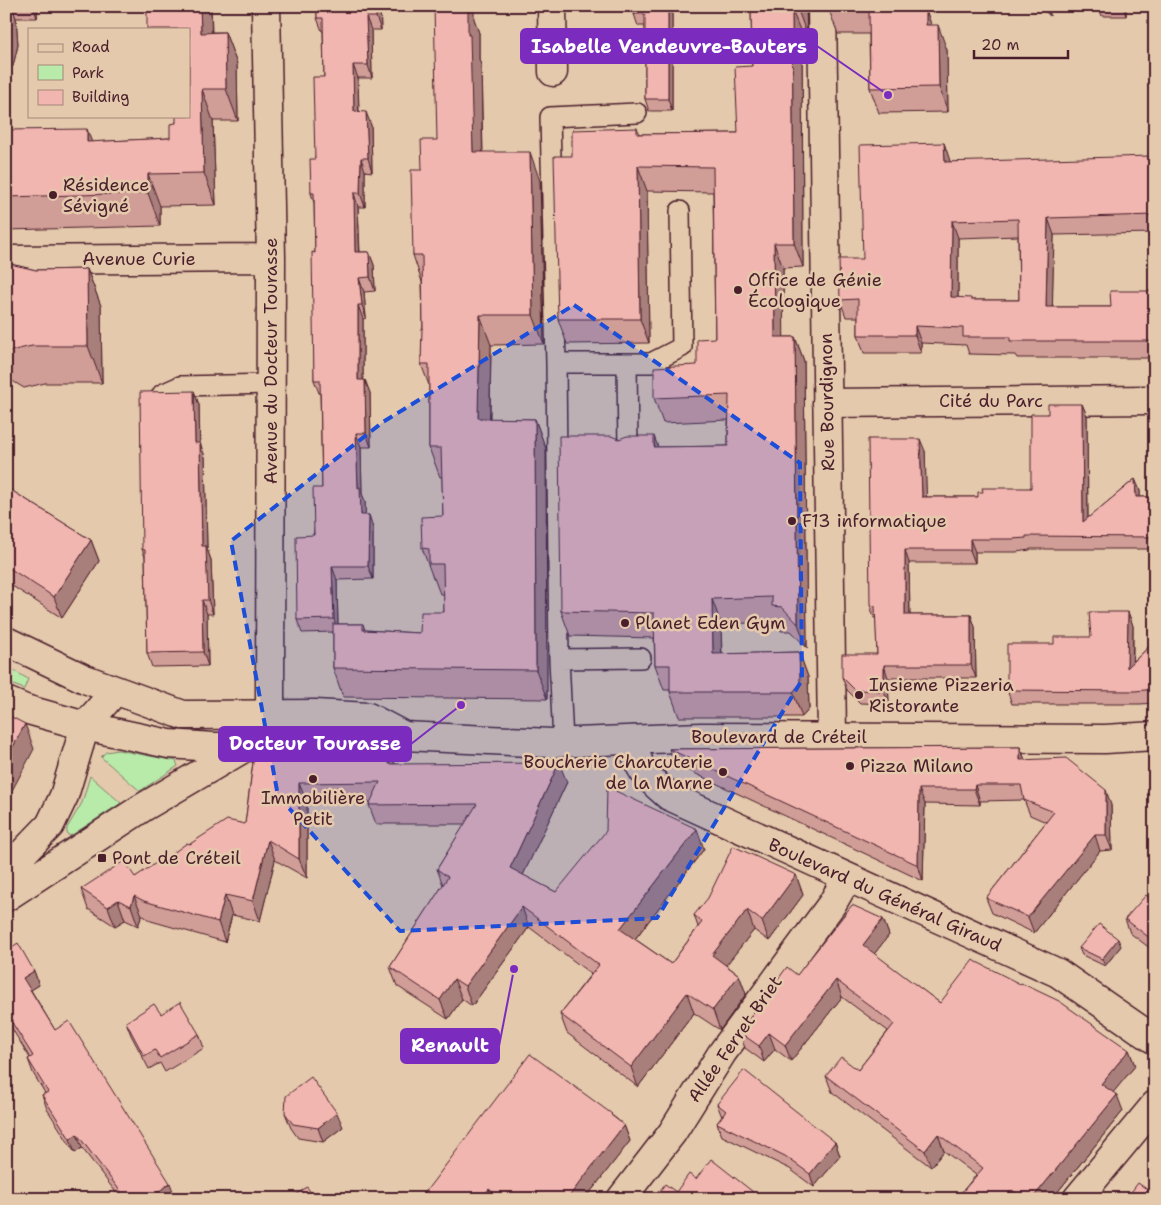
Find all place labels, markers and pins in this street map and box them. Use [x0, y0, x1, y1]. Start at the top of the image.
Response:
callout: Isabelle Vendeuvre-Bauters [521, 29, 817, 63]
place label: Résidence Sévigné [63, 173, 149, 218]
marker: Résidence Sévigné [47, 189, 59, 201]
place label: Office de Génie Écologique [748, 268, 882, 313]
marker: Office de Génie Écologique [732, 284, 744, 296]
place label: F13 informatique [802, 509, 947, 533]
marker: F13 informatique [786, 515, 798, 527]
place label: Planet Eden Gym [635, 611, 785, 635]
marker: Planet Eden Gym [619, 617, 631, 629]
place label: Insieme Pizzeria Ristorante [869, 673, 1014, 718]
marker: Insieme Pizzeria Ristorante [853, 689, 865, 701]
callout: Docteur Tourasse [219, 727, 411, 761]
place label: Boucherie Charcuterie de la Marne [524, 750, 713, 795]
place label: Pizza Milano [860, 754, 974, 778]
marker: Pizza Milano [844, 760, 856, 772]
marker: Boucherie Charcuterie de la Marne [717, 766, 729, 778]
marker: Immobilière Petit [307, 773, 319, 785]
place label: Immobilière Petit [261, 786, 365, 831]
place label: Pont de Créteil [112, 846, 241, 870]
marker: Pont de Créteil [96, 852, 108, 864]
callout: Renault [401, 1029, 499, 1063]

